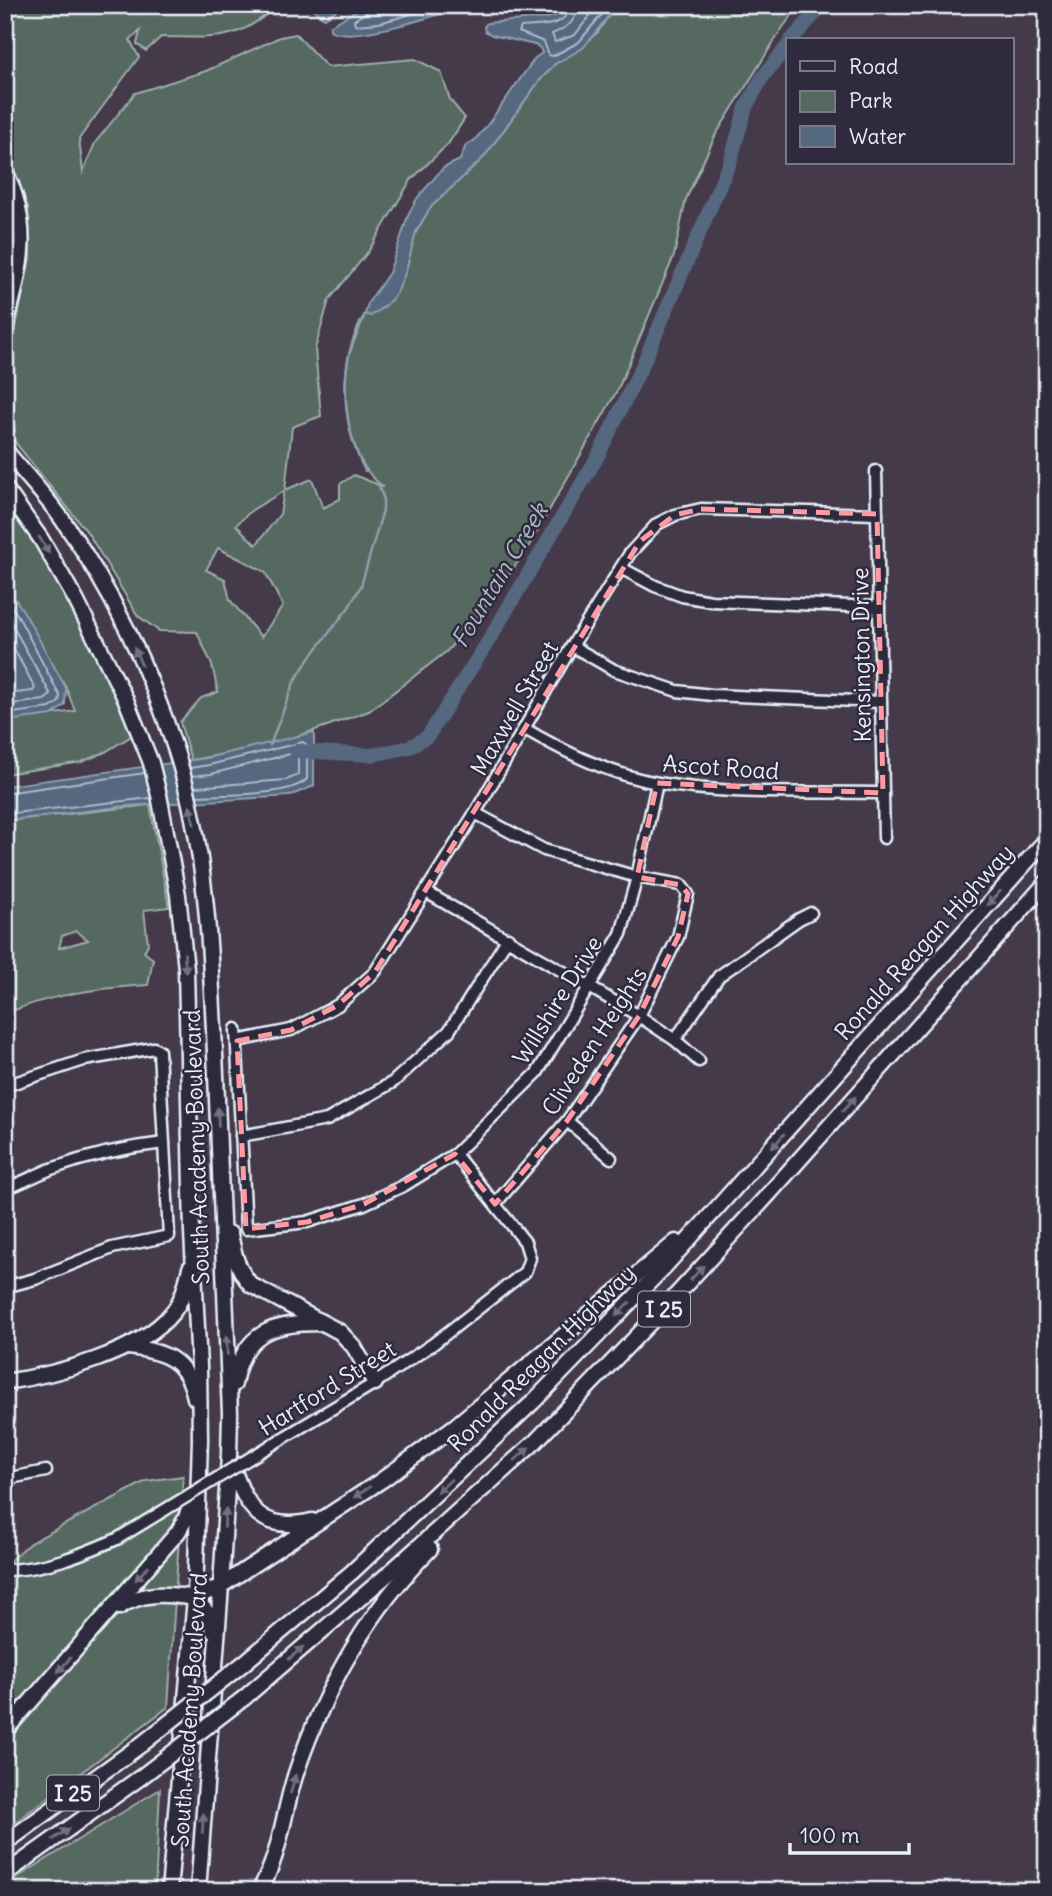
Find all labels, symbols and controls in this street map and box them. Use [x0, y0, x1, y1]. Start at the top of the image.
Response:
legend [786, 38, 1014, 164]
text: Road [849, 53, 898, 80]
text: Park [849, 87, 892, 114]
text: Water [849, 123, 907, 150]
water label: Fountain Creek [444, 496, 555, 653]
one-way arrow [37, 535, 50, 554]
street label: Kensington Drive [845, 567, 877, 743]
street label: Maxwell Street [464, 635, 564, 780]
one-way arrow [132, 646, 143, 667]
street label: Ascot Road [662, 748, 780, 786]
one-way arrow [186, 804, 197, 826]
street label: Ronald Reagan Highway [828, 838, 1020, 1046]
one-way arrow [986, 889, 1002, 907]
street label: Willshire Drive [506, 930, 608, 1070]
one-way arrow [180, 953, 191, 975]
street label: Cliveden Heights [535, 961, 653, 1121]
street label: South Academy Boulevard [177, 1009, 215, 1285]
one-way arrow [841, 1096, 857, 1113]
one-way arrow [212, 1106, 223, 1128]
one-way arrow [770, 1132, 786, 1150]
street label: Ronald Reagan Highway [441, 1258, 641, 1458]
one-way arrow [689, 1264, 705, 1282]
road number: I 25 [638, 1292, 690, 1326]
one-way arrow [615, 1301, 632, 1318]
one-way arrow [222, 1334, 233, 1356]
street label: Hartford Street [253, 1334, 401, 1442]
one-way arrow [513, 1446, 531, 1462]
one-way arrow [436, 1478, 453, 1494]
one-way arrow [353, 1485, 372, 1498]
one-way arrow [220, 1506, 231, 1528]
one-way arrow [135, 1564, 151, 1581]
street label: South Academy Boulevard [165, 1572, 213, 1848]
one-way arrow [287, 1645, 305, 1661]
one-way arrow [57, 1656, 72, 1673]
one-way arrow [288, 1773, 299, 1795]
road number: I 25 [47, 1776, 99, 1811]
one-way arrow [198, 1811, 209, 1833]
scale bar [790, 1812, 908, 1856]
text: 100 m [800, 1822, 859, 1849]
one-way arrow [52, 1827, 70, 1841]

